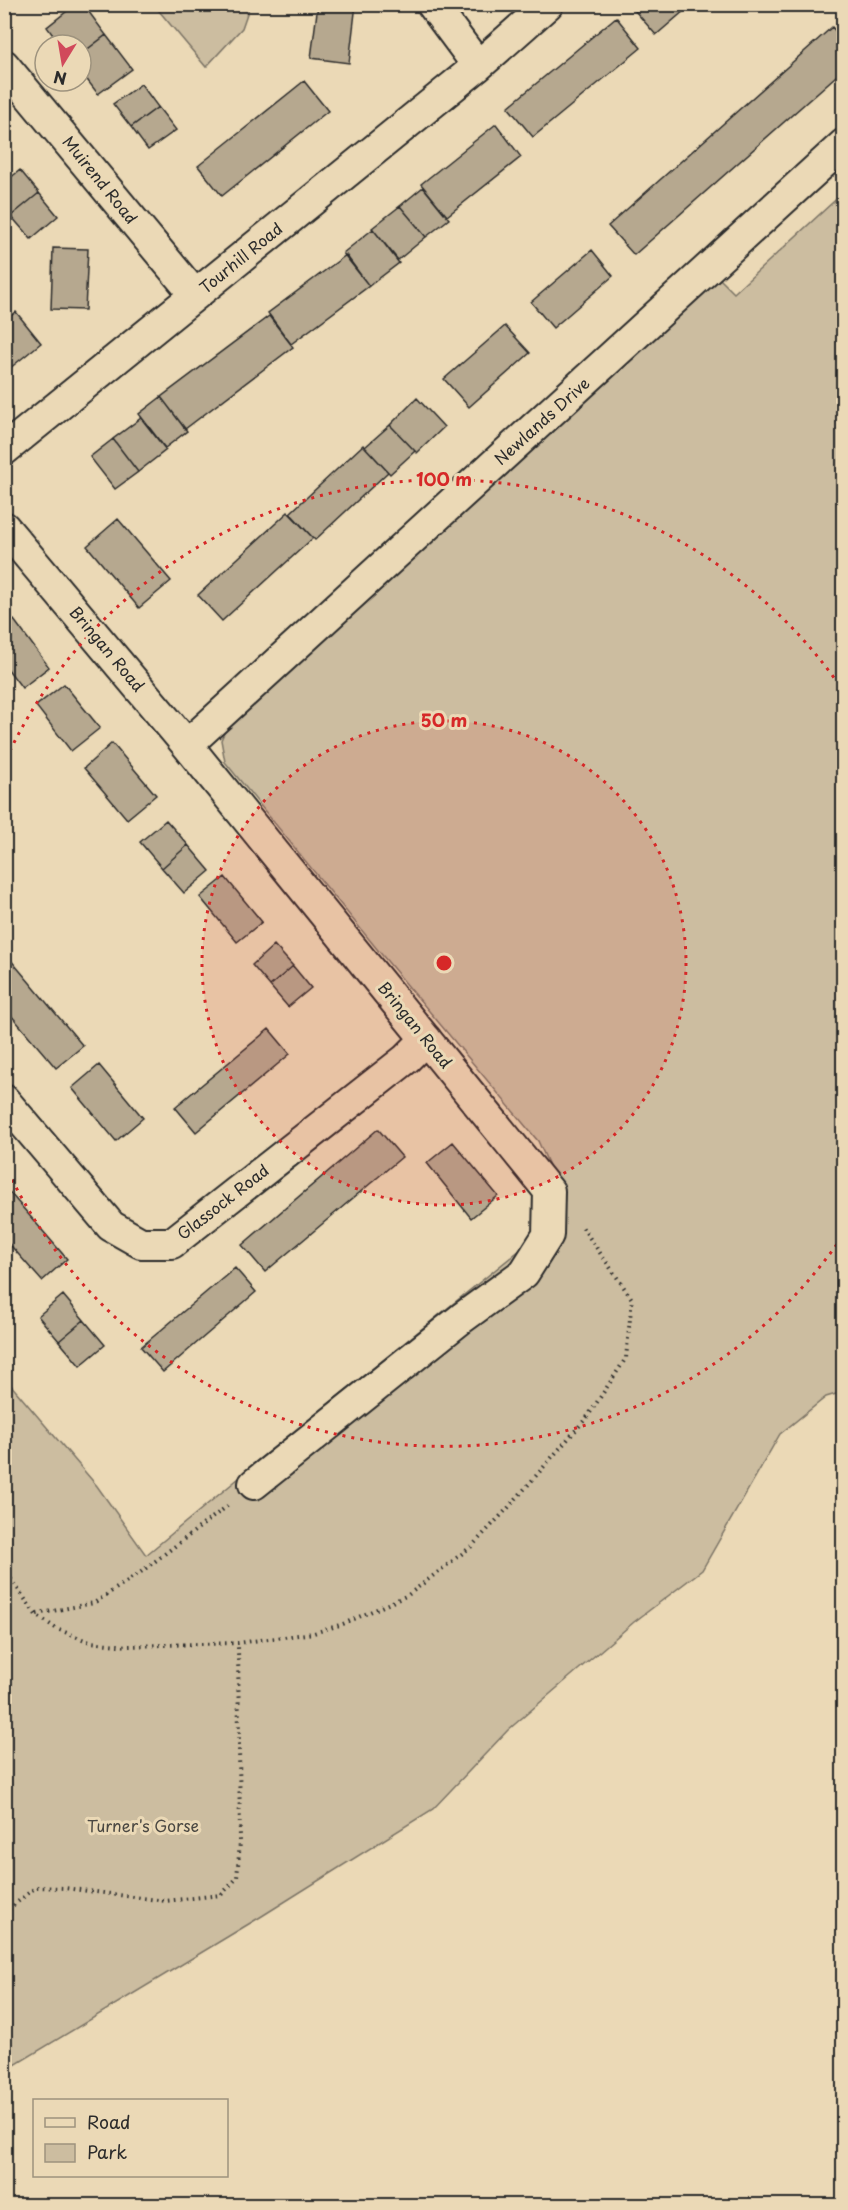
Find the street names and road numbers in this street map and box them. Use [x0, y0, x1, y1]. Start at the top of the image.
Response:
street label: Muirend Road [58, 130, 144, 229]
street label: Tourhill Road [194, 216, 287, 298]
street label: Newlands Drive [488, 371, 595, 470]
street label: Bringan Road [65, 600, 151, 697]
street label: Bringan Road [373, 976, 458, 1073]
street label: Glassock Road [171, 1158, 273, 1245]

